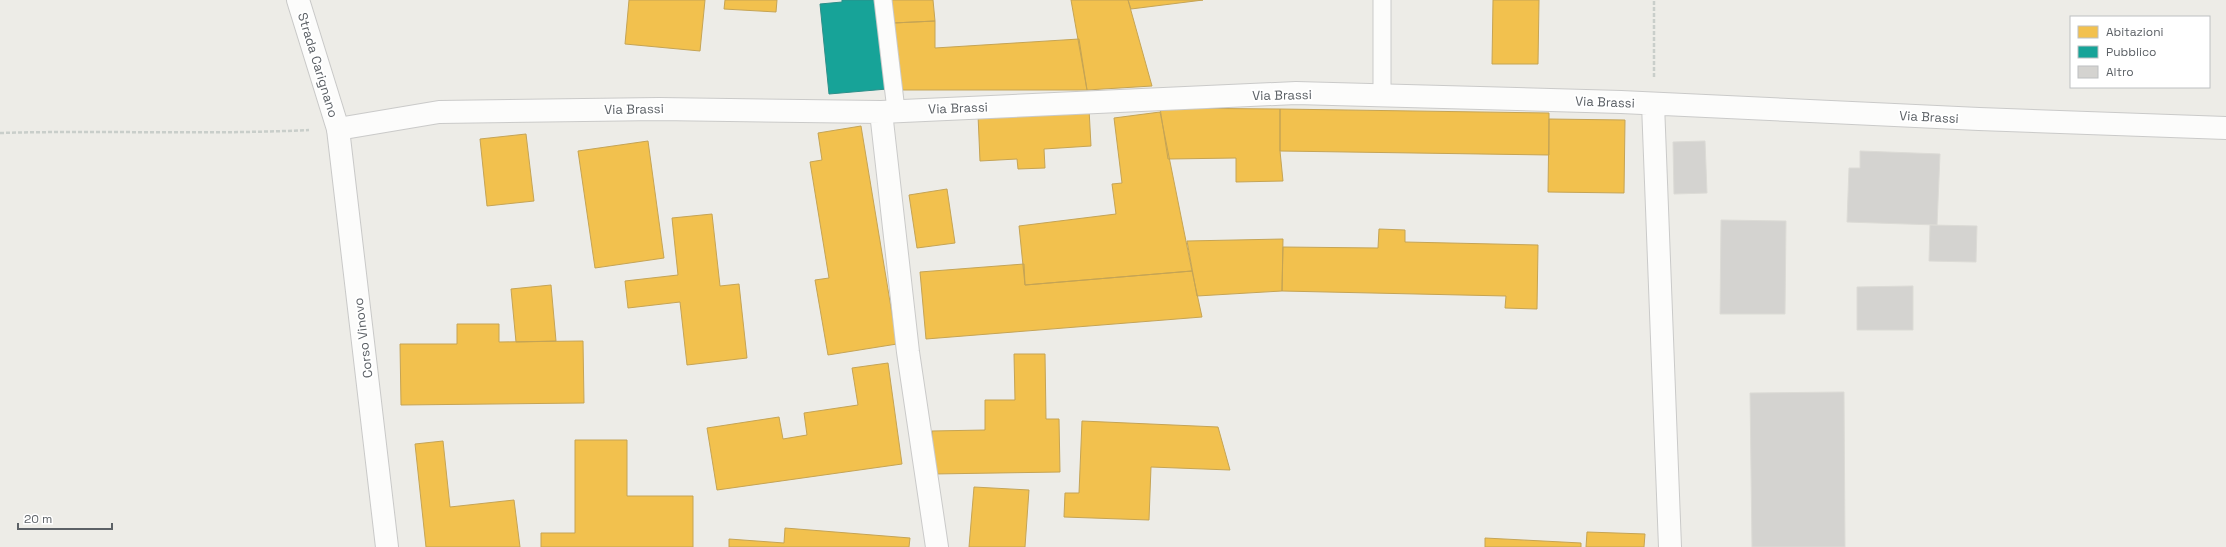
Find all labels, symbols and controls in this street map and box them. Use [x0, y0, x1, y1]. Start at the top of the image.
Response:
street label: Strada Carignano [294, 10, 342, 120]
legend [2070, 16, 2210, 88]
text: Abitazioni [2106, 24, 2164, 40]
text: Pubblico [2106, 44, 2156, 60]
text: Altro [2106, 64, 2134, 80]
street label: Via Brassi [1252, 86, 1312, 104]
street label: Via Brassi [1575, 92, 1635, 112]
street label: Via Brassi [928, 98, 988, 118]
street label: Via Brassi [604, 100, 664, 118]
street label: Via Brassi [1899, 107, 1959, 127]
street label: Corso Vinovo [350, 297, 376, 379]
scale bar [18, 505, 112, 531]
text: 20 m [24, 511, 52, 527]

